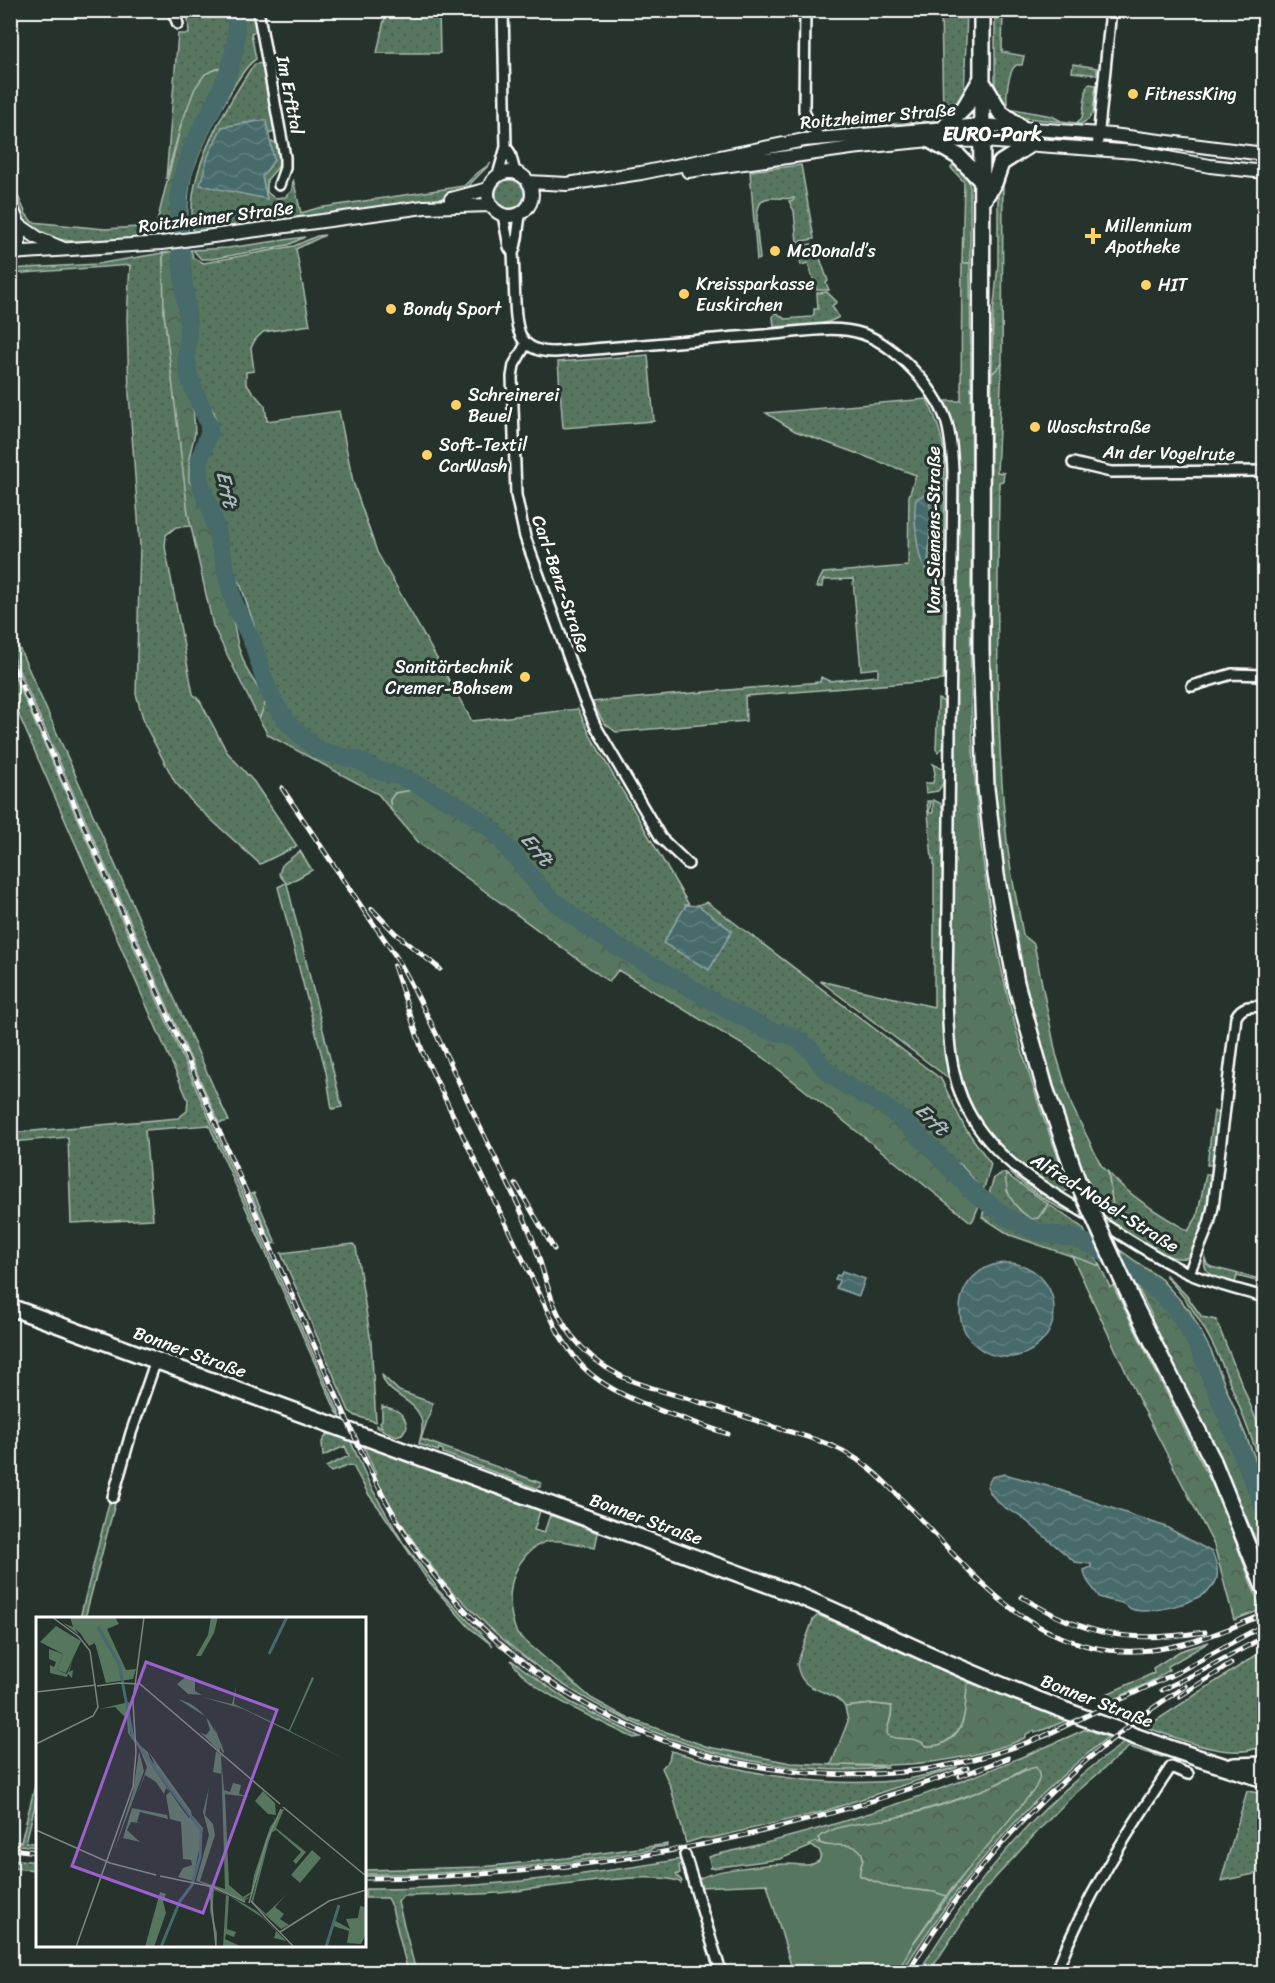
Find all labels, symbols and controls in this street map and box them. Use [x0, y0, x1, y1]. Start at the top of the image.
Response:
street label: Im Erfttal [267, 52, 313, 138]
place label: FitnessKing [1145, 78, 1237, 110]
marker: FitnessKing [1126, 87, 1140, 101]
street label: Roitzheimer Straße [799, 93, 957, 139]
district label: EURO-Park [942, 117, 1042, 152]
street label: Roitzheimer Straße [136, 192, 296, 242]
place label: Millennium Apotheke [1104, 210, 1192, 263]
marker: Millennium Apotheke [1086, 229, 1100, 243]
place label: McDonald’s [787, 235, 877, 267]
marker: McDonald’s [768, 244, 782, 258]
place label: Kreissparkasse Euskirchen [696, 268, 815, 321]
place label: HIT [1158, 269, 1189, 301]
marker: HIT [1139, 278, 1153, 292]
marker: Kreissparkasse Euskirchen [677, 287, 691, 301]
place label: Bondy Sport [403, 293, 502, 325]
marker: Bondy Sport [384, 302, 398, 316]
place label: Schreinerei Beuel [468, 379, 560, 432]
marker: Schreinerei Beuel [449, 398, 463, 412]
place label: Waschstraße [1047, 411, 1151, 443]
marker: Waschstraße [1028, 420, 1042, 434]
place label: Soft-Textil CarWash [439, 429, 528, 482]
street label: An der Vogelrute [1102, 436, 1235, 470]
street label: Von-Siemens-Straße [918, 446, 950, 614]
marker: Soft-Textil CarWash [420, 448, 434, 462]
water label: Erft [206, 468, 248, 513]
street label: Carl-Benz-Straße [522, 511, 600, 657]
place label: Sanitärtechnik Cremer-Bohsem [385, 651, 513, 704]
marker: Sanitärtechnik Cremer-Bohsem [518, 670, 532, 684]
water label: Erft [512, 824, 564, 877]
water label: Erft [906, 1094, 959, 1147]
street label: Alfred-Nobel-Straße [1024, 1144, 1186, 1262]
street label: Bonner Straße [129, 1317, 251, 1387]
street label: Bonner Straße [585, 1484, 707, 1554]
inset map [36, 1617, 366, 1947]
street label: Bonner Straße [1036, 1665, 1158, 1737]

